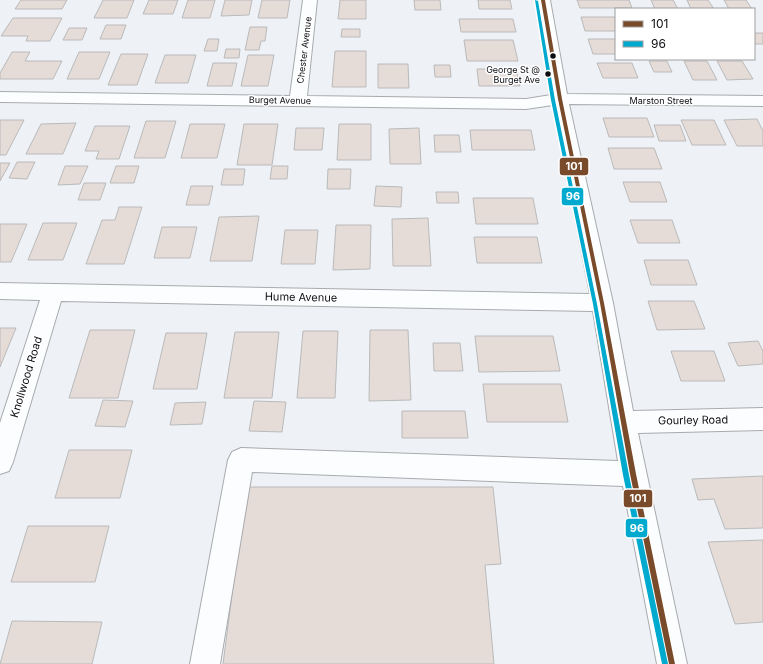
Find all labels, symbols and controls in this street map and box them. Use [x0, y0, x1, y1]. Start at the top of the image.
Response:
legend [615, 8, 755, 60]
street label: Chester Avenue [294, 16, 314, 84]
text: 101 [651, 16, 668, 31]
text: 96 [651, 36, 666, 51]
unlabelled marker [548, 51, 558, 61]
place label: George St @ Burget Ave [486, 64, 540, 85]
marker: George St @ Burget Ave [543, 69, 553, 79]
street label: Burget Avenue [249, 94, 311, 106]
street label: Marston Street [630, 95, 692, 106]
line badge: 101 [559, 157, 589, 176]
text: 101 [566, 159, 583, 173]
line badge: 96 [561, 187, 584, 206]
text: 96 [566, 189, 580, 203]
street label: Hume Avenue [265, 289, 337, 305]
street label: Knollwood Road [7, 335, 45, 419]
street label: Gourley Road [658, 412, 728, 428]
line badge: 101 [623, 489, 653, 508]
text: 101 [630, 491, 647, 505]
line badge: 96 [625, 518, 648, 538]
text: 96 [630, 521, 644, 535]

